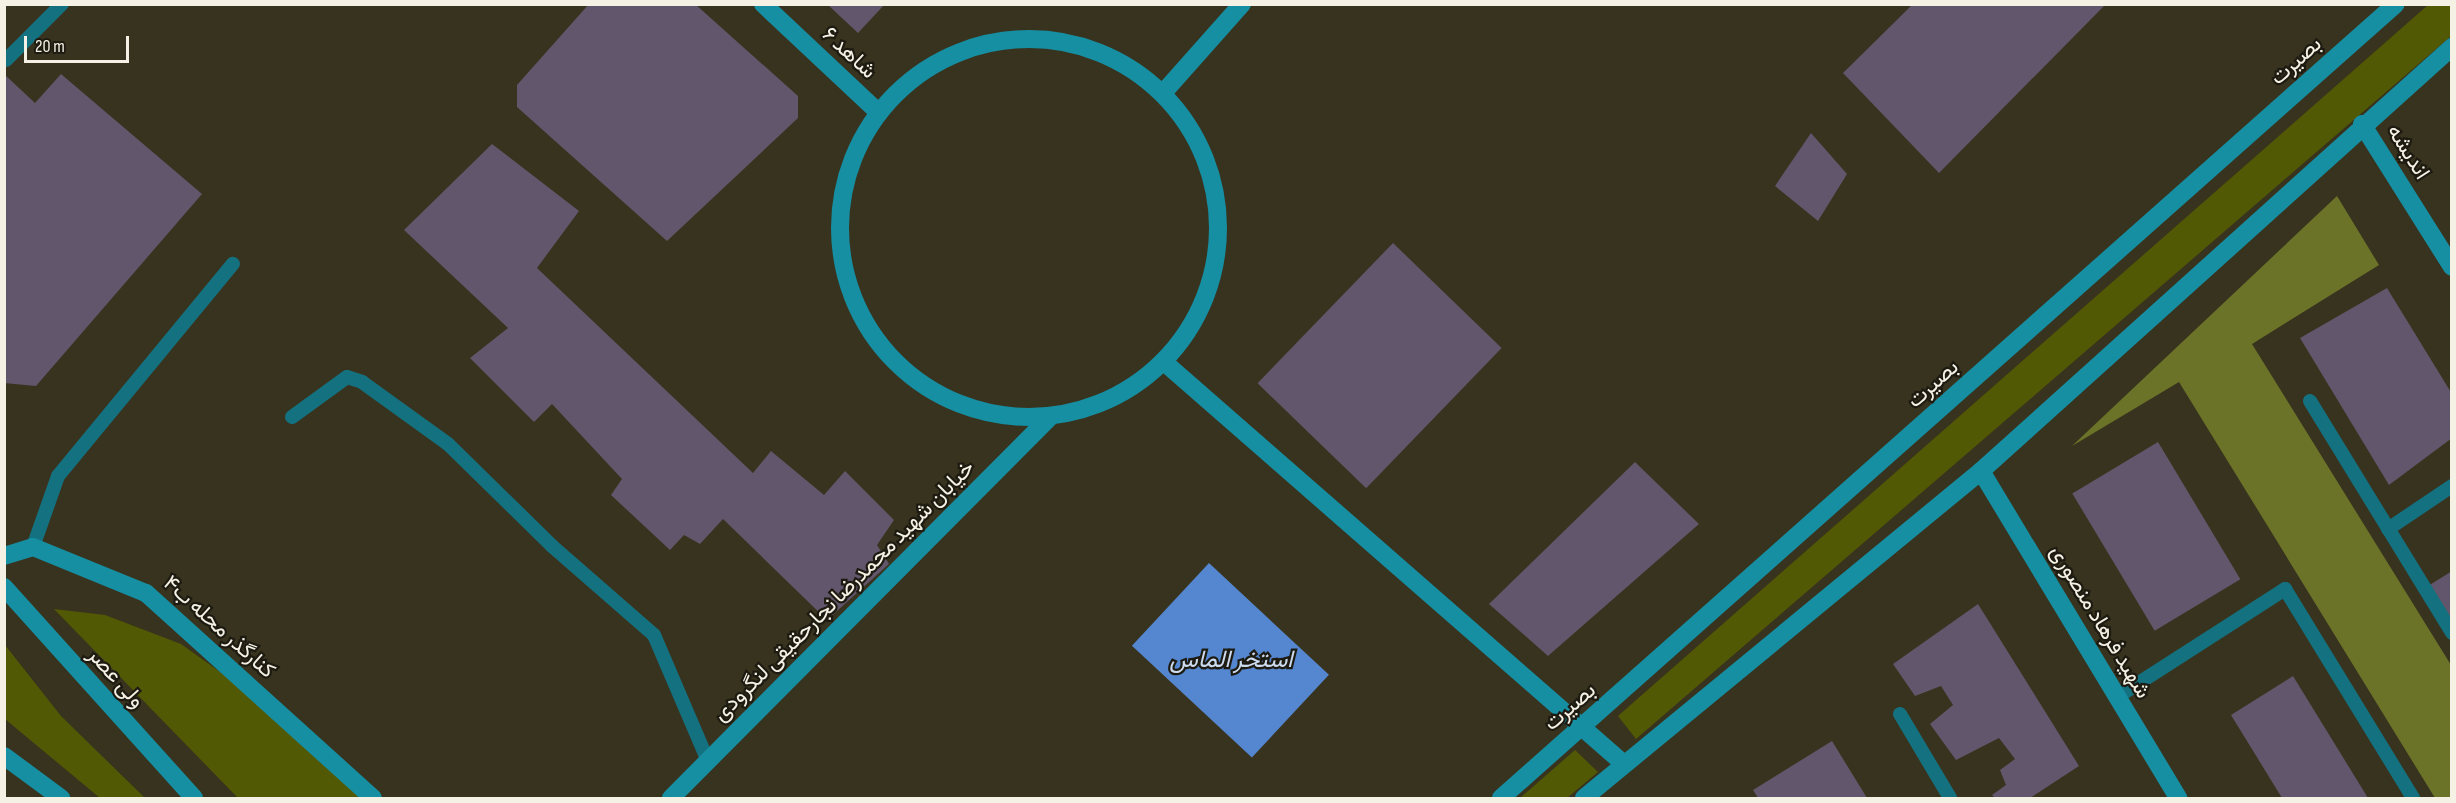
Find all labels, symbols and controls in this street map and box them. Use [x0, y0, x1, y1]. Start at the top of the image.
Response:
street label: شاهد ۶ [816, 21, 882, 85]
scale bar [27, 24, 132, 62]
street label: بصیرت [2265, 31, 2327, 91]
text: 20 m [35, 36, 65, 57]
street label: اندیشه [2381, 120, 2435, 184]
street label: بصیرت [1902, 354, 1964, 414]
street label: خیابان شهید محمدرضا نجارحقیقی لنگرودی [708, 455, 980, 727]
street label: شهید فرهاد منصوری [2044, 541, 2156, 703]
street label: کنارگذر محله ب۴ [158, 570, 280, 684]
street label: ولی عصر [82, 642, 150, 714]
water label: استخر الماس [1169, 646, 1293, 674]
street label: بصیرت [1539, 677, 1601, 737]

